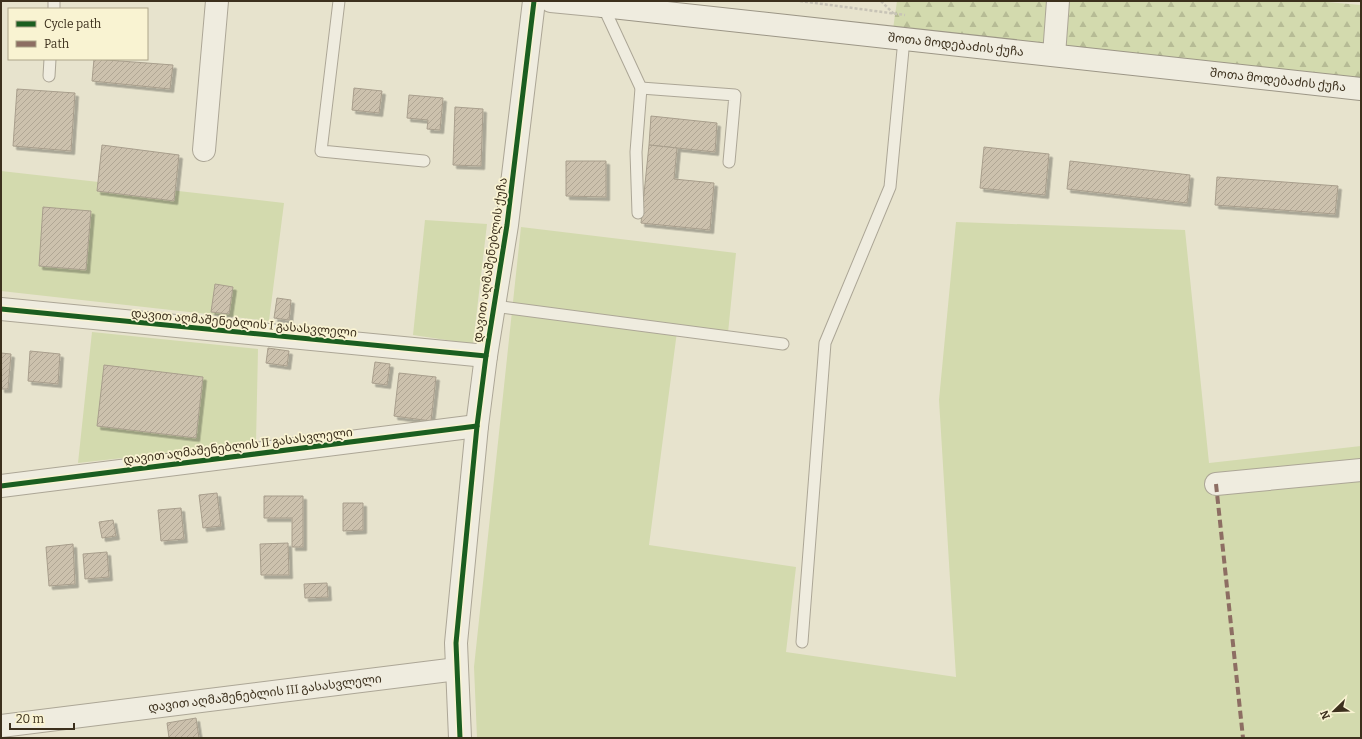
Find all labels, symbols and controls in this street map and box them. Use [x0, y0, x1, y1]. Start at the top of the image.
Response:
legend [8, 8, 148, 60]
text: Cycle path [44, 17, 102, 31]
street label: შოთა მოდებაძის ქუჩა [887, 30, 1025, 59]
text: Path [44, 37, 70, 51]
street label: შოთა მოდებაძის ქუჩა [1209, 66, 1347, 94]
street label: დავით აღმაშენებლის ქუჩა [470, 177, 511, 344]
street label: დავით აღმაშენებლის I გასასვლელი [130, 306, 358, 341]
street label: დავით აღმაშენებლის II გასასვლელი [123, 425, 354, 468]
street label: დავით აღმაშენებლის III გასასვლელი [147, 671, 383, 716]
north arrow [1314, 691, 1354, 731]
scale bar [10, 705, 74, 731]
text: N [1317, 708, 1333, 721]
text: 20 m [16, 712, 45, 726]

